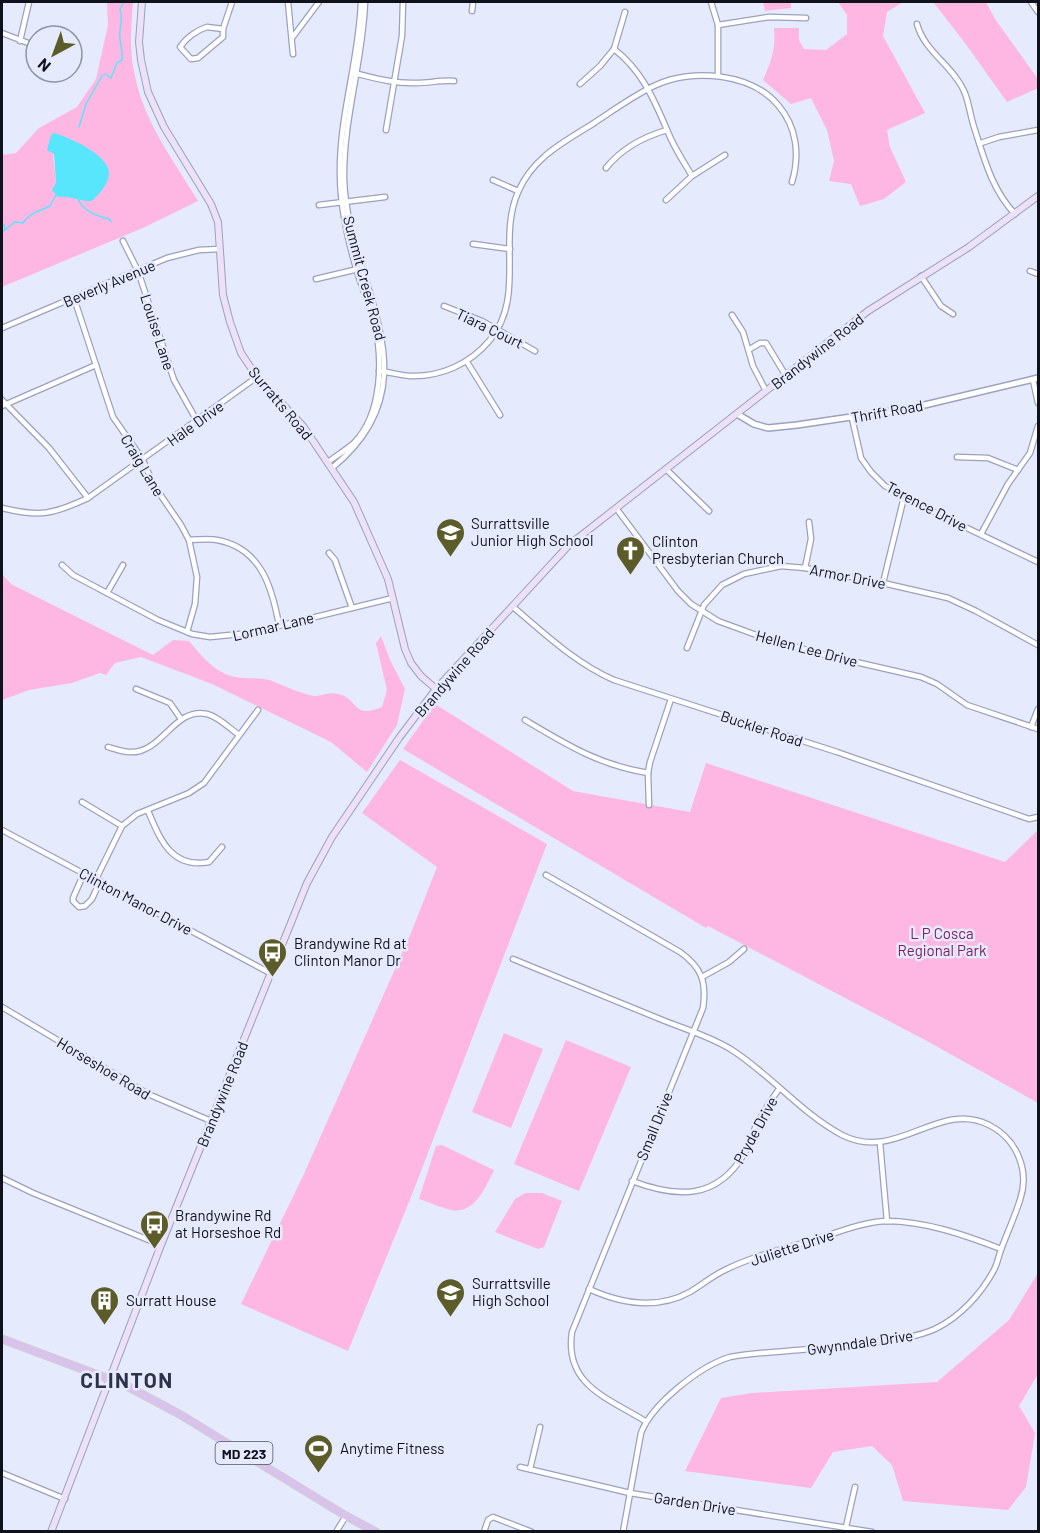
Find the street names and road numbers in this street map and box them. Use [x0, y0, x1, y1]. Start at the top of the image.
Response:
street label: Summit Creek Road [340, 214, 390, 342]
street label: Beverly Avenue [60, 255, 158, 311]
street label: Louise Lane [137, 292, 179, 372]
street label: Tiara Court [454, 304, 526, 352]
street label: Brandywine Road [767, 309, 867, 393]
street label: Surratts Road [245, 363, 317, 443]
street label: Thrift Road [850, 396, 924, 426]
street label: Hale Drive [163, 397, 227, 449]
street label: Craig Lane [117, 431, 169, 499]
street label: Terence Drive [883, 477, 971, 535]
street label: Armor Drive [809, 560, 887, 592]
street label: Lormar Lane [231, 608, 315, 644]
street label: Brandywine Road [410, 624, 498, 720]
street label: Hellen Lee Drive [754, 626, 860, 670]
street label: Buckler Road [719, 706, 805, 750]
street label: Clinton Manor Drive [76, 864, 196, 938]
street label: Horseshoe Road [54, 1033, 154, 1103]
street label: Brandywine Road [193, 1039, 251, 1149]
street label: Small Drive [632, 1089, 676, 1163]
street label: Pryde Drive [729, 1093, 781, 1167]
street label: Juliette Drive [748, 1225, 836, 1269]
street label: Gwynndale Drive [806, 1326, 914, 1358]
road number: MD 223 [216, 1442, 272, 1464]
street label: Garden Drive [653, 1488, 737, 1518]

